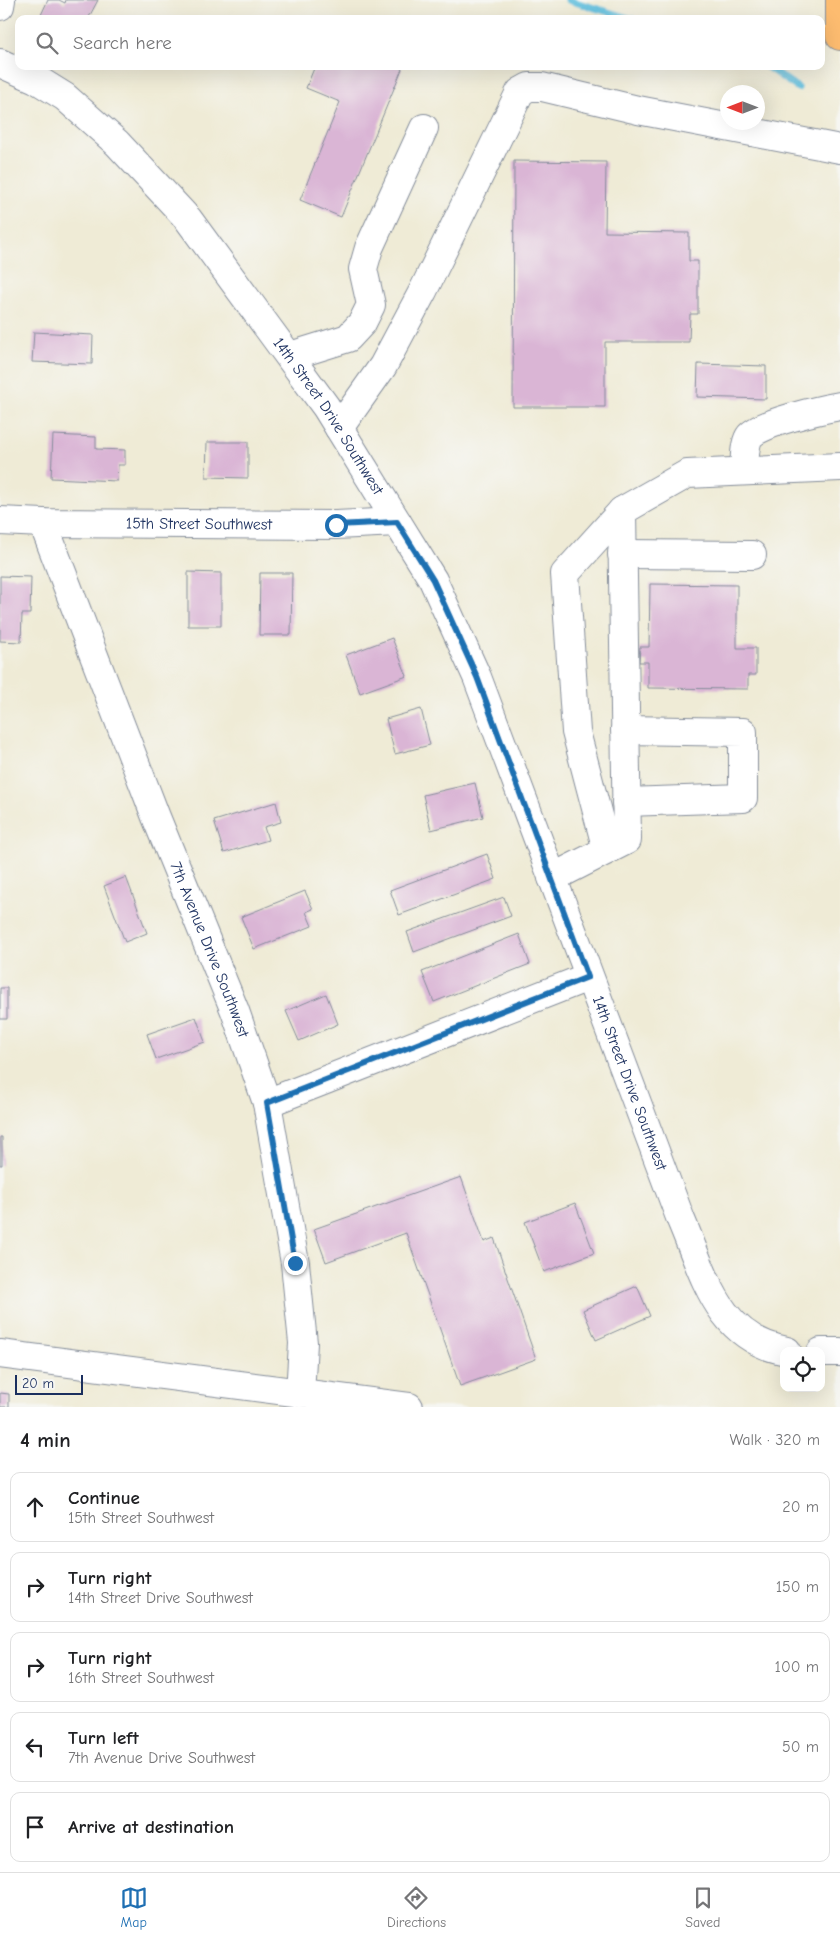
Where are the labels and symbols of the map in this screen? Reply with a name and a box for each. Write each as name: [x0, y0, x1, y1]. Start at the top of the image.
north arrow: [720, 85, 765, 130]
street label: 14th Street Drive Southwest: [269, 334, 387, 498]
route start: [325, 514, 348, 537]
street label: 15th Street Southwest: [126, 515, 273, 534]
street label: 7th Avenue Drive Southwest: [166, 859, 253, 1040]
street label: 14th Street Drive Southwest: [589, 993, 671, 1173]
route end: [284, 1252, 307, 1275]
scale bar: [15, 1372, 82, 1395]

